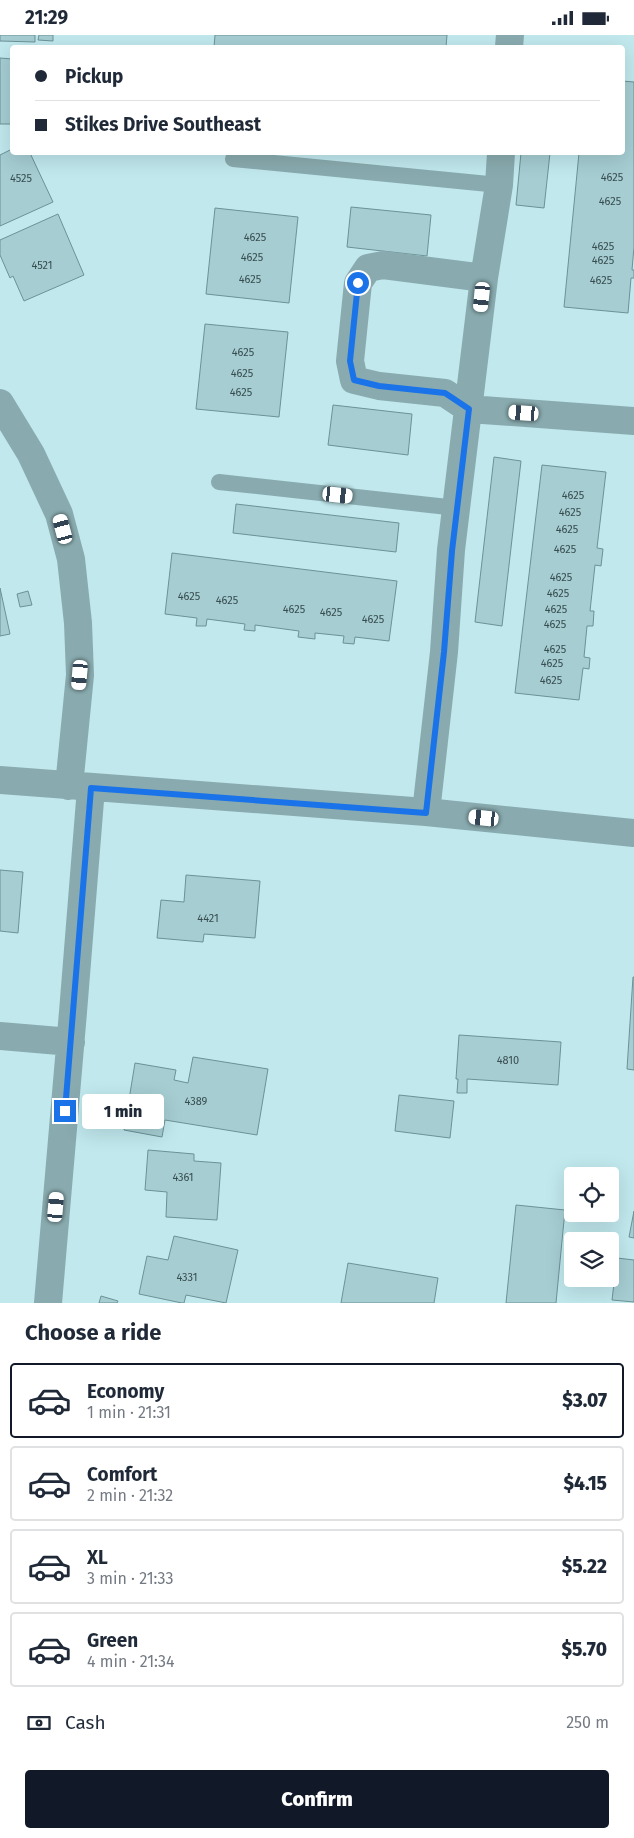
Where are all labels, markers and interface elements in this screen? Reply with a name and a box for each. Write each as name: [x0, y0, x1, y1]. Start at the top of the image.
text: 21:29: [25, 6, 68, 29]
text: Pickup: [65, 65, 123, 88]
text: Stikes Drive Southeast: [65, 113, 261, 136]
house number: 4625: [601, 171, 624, 184]
house number: 4525: [10, 172, 33, 185]
house number: 4625: [599, 195, 622, 208]
house number: 4625: [244, 231, 267, 244]
house number: 4625: [592, 240, 615, 253]
house number: 4625: [241, 251, 264, 264]
house number: 4625: [592, 254, 615, 267]
house number: 4521: [31, 259, 53, 272]
route start: [347, 272, 369, 294]
house number: 4625: [239, 273, 262, 286]
house number: 4625: [590, 274, 613, 287]
car: [472, 281, 491, 313]
house number: 4625: [232, 346, 255, 359]
house number: 4625: [231, 367, 254, 380]
house number: 4625: [230, 386, 253, 399]
car: [508, 404, 539, 422]
car: [322, 486, 353, 504]
house number: 4625: [562, 489, 585, 502]
house number: 4625: [559, 506, 582, 519]
car: [51, 513, 74, 545]
house number: 4625: [556, 523, 579, 536]
house number: 4625: [554, 543, 577, 556]
house number: 4625: [550, 571, 573, 584]
house number: 4625: [547, 587, 570, 600]
house number: 4625: [178, 590, 201, 603]
house number: 4625: [216, 594, 239, 607]
house number: 4625: [283, 603, 306, 616]
house number: 4625: [545, 603, 568, 616]
house number: 4625: [320, 606, 343, 619]
house number: 4625: [362, 613, 385, 626]
house number: 4625: [544, 618, 567, 631]
house number: 4625: [544, 643, 567, 656]
house number: 4625: [541, 657, 564, 670]
car: [71, 659, 88, 691]
house number: 4625: [540, 674, 563, 687]
car: [468, 809, 499, 827]
house number: 4421: [197, 912, 219, 925]
house number: 4810: [497, 1054, 519, 1067]
callout: 1 min: [82, 1093, 165, 1129]
house number: 4389: [185, 1095, 208, 1108]
route end: [54, 1100, 76, 1122]
text: 1 min: [104, 1102, 142, 1121]
map controls: [564, 1167, 619, 1287]
button: locate: [564, 1167, 619, 1222]
house number: 4361: [172, 1171, 194, 1184]
car: [47, 1191, 64, 1223]
button: layers: [564, 1232, 619, 1287]
house number: 4331: [176, 1271, 198, 1284]
text: Choose a ride: [25, 1319, 161, 1346]
icon: car: [27, 1378, 72, 1423]
text: Economy: [87, 1380, 164, 1403]
text: $3.07: [562, 1389, 607, 1412]
text: 1 min · 21:31: [87, 1403, 171, 1422]
icon: car: [27, 1461, 72, 1506]
text: Comfort: [87, 1463, 157, 1486]
text: $4.15: [564, 1472, 607, 1495]
text: 2 min · 21:32: [87, 1486, 173, 1505]
icon: car: [27, 1544, 72, 1589]
text: XL: [87, 1546, 108, 1569]
text: $5.22: [562, 1555, 607, 1578]
text: 3 min · 21:33: [87, 1569, 174, 1588]
icon: car: [27, 1627, 72, 1672]
text: Green: [87, 1629, 138, 1652]
text: $5.70: [561, 1638, 607, 1661]
text: 4 min · 21:34: [87, 1652, 175, 1671]
icon: cash: [25, 1709, 53, 1737]
text: Cash: [65, 1711, 106, 1734]
text: 250 m: [566, 1713, 609, 1732]
button: Confirm: [25, 1770, 609, 1828]

